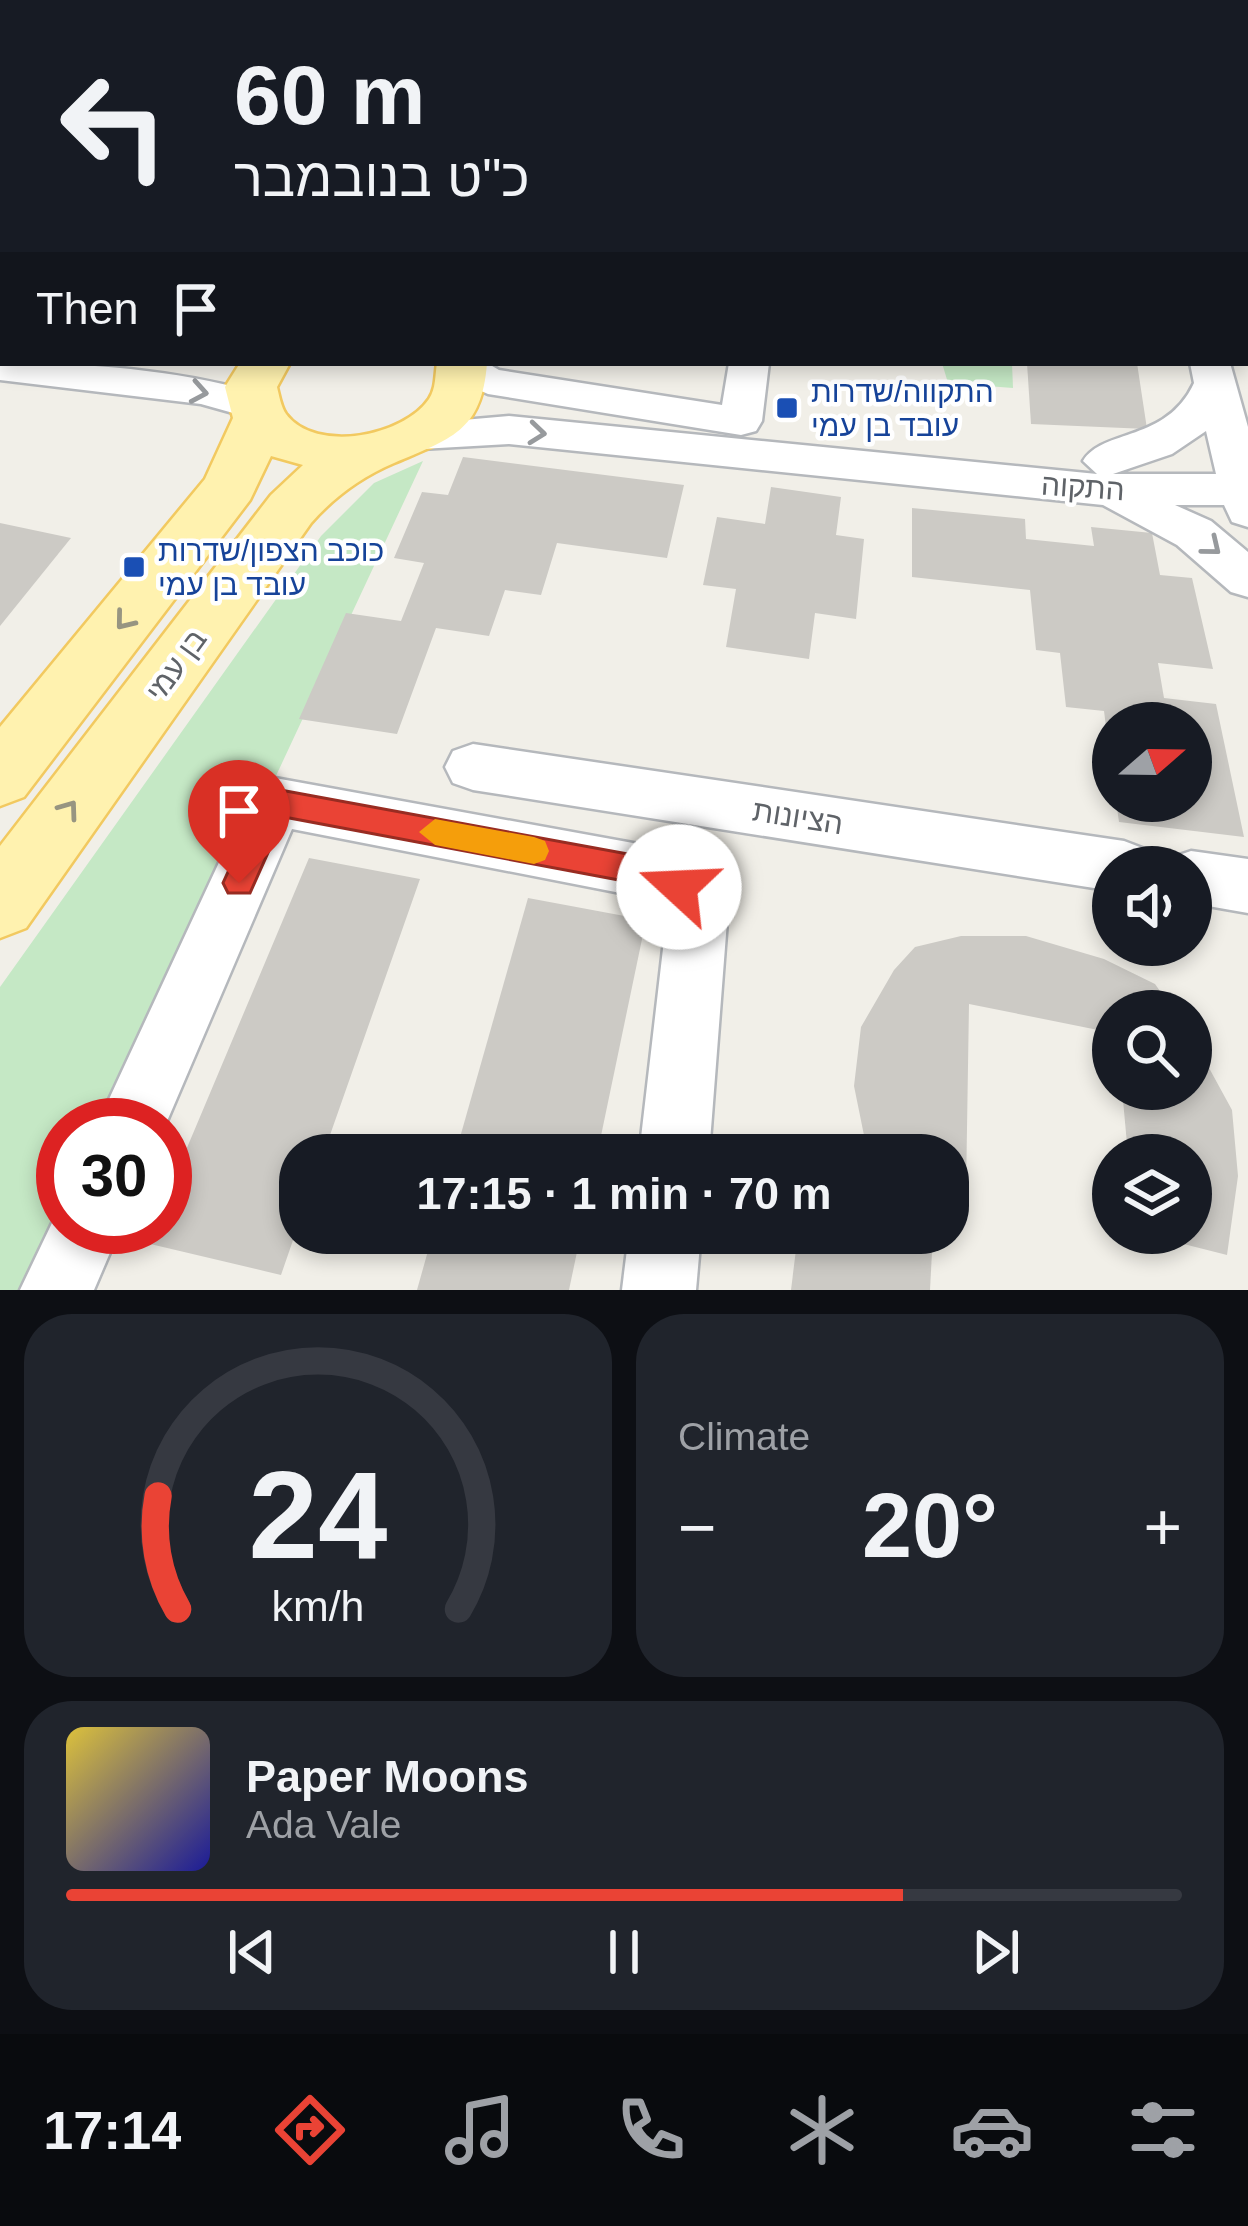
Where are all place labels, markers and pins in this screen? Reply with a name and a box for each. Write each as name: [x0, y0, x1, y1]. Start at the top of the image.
place label: התקווה/שדרות עובד בן עמי: [811, 375, 994, 442]
marker: התקווה/שדרות עובד בן עמי: [774, 395, 800, 421]
place label: כוכב הצפון/שדרות עובד בן עמי: [158, 534, 384, 601]
marker: כוכב הצפון/שדרות עובד בן עמי: [121, 554, 147, 580]
pin: [188, 760, 290, 883]

